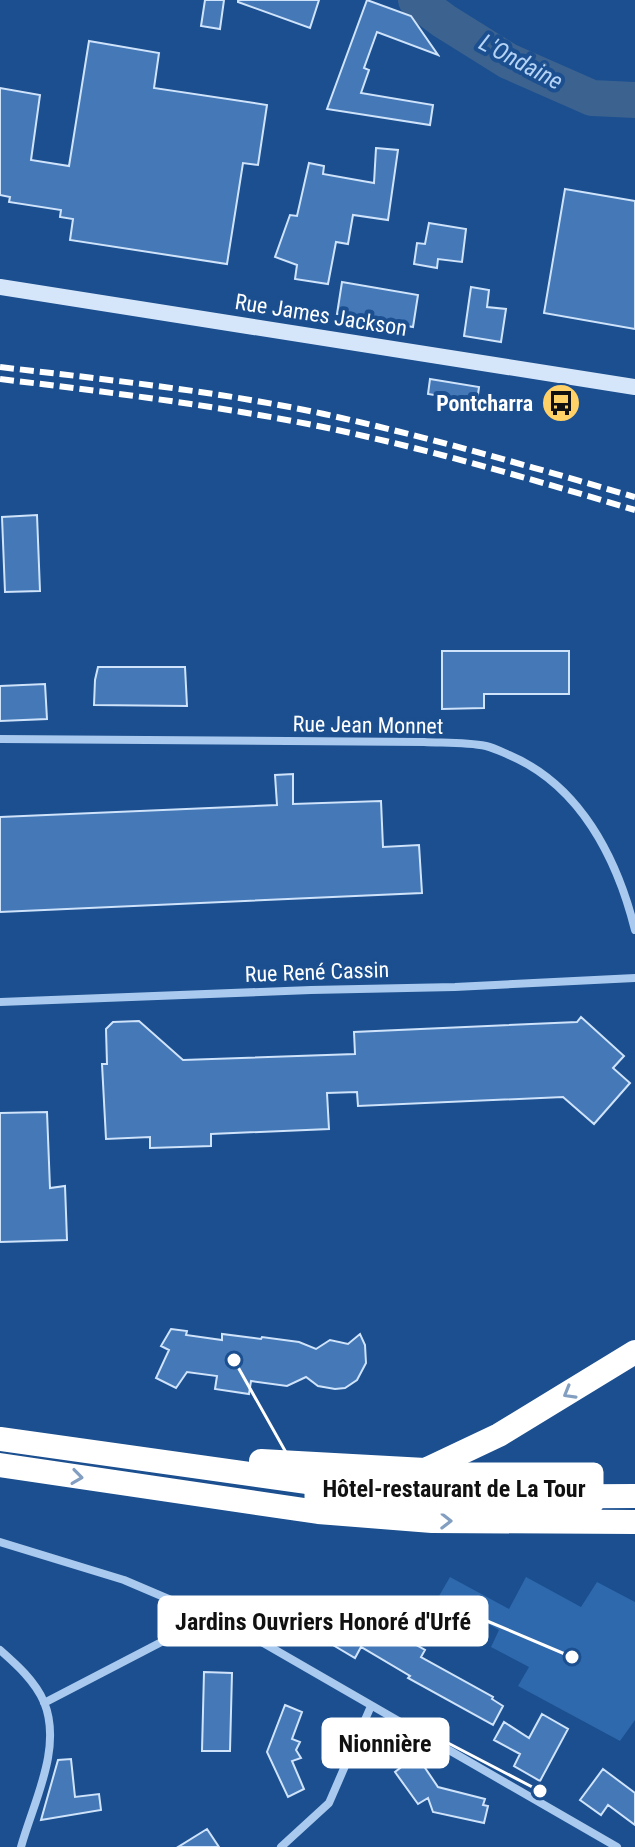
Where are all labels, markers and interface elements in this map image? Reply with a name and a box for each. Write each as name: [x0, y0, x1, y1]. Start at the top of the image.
water label: L'Ondaine: [474, 28, 568, 96]
street label: Rue James Jackson: [233, 289, 409, 341]
bus stop icon: Pontcharra: [540, 382, 582, 424]
place label: Pontcharra: [436, 391, 533, 416]
street label: Rue Jean Monnet: [292, 711, 444, 739]
street label: Rue René Cassin: [244, 957, 390, 987]
one-way arrow: [563, 1384, 578, 1399]
callout: Hôtel-restaurant de La Tour: [306, 1464, 602, 1512]
one-way arrow: [70, 1468, 84, 1485]
text: Hôtel-restaurant de La Tour: [322, 1475, 586, 1503]
one-way arrow: [440, 1512, 453, 1530]
callout: Jardins Ouvriers Honoré d'Urfé: [159, 1597, 487, 1645]
text: Jardins Ouvriers Honoré d'Urfé: [175, 1608, 471, 1636]
callout: Nionnière: [323, 1719, 448, 1767]
text: Nionnière: [338, 1730, 432, 1758]

